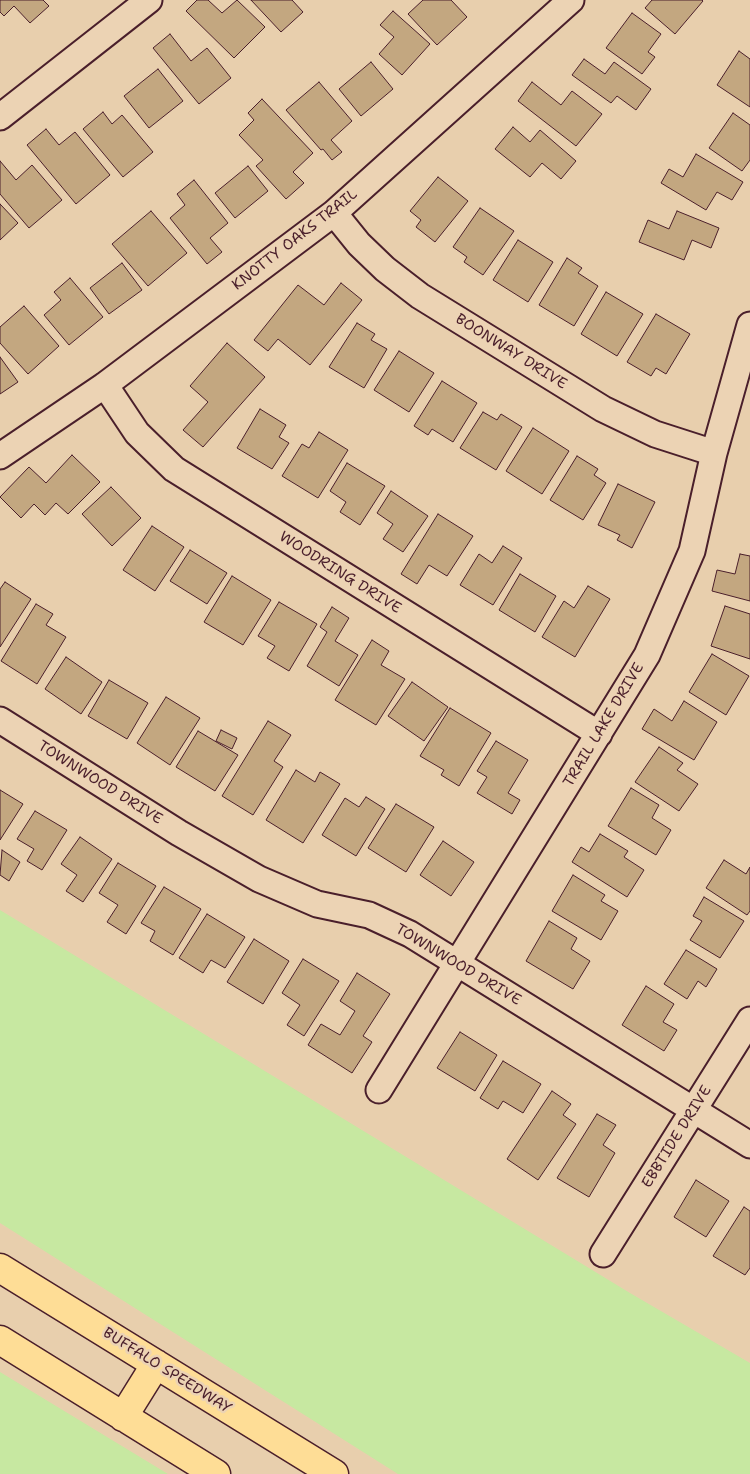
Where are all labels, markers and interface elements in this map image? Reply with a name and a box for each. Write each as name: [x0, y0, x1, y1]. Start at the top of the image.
street label: KNOTTY OAKS TRAIL: [229, 185, 361, 295]
street label: BOONWAY DRIVE: [452, 310, 570, 394]
street label: WOODRING DRIVE: [276, 528, 404, 618]
street label: TRAIL LAKE DRIVE: [560, 660, 648, 790]
street label: TOWNWOOD DRIVE: [34, 737, 166, 829]
street label: TOWNWOOD DRIVE: [392, 920, 524, 1010]
street label: EBBTIDE DRIVE: [638, 1083, 716, 1191]
street label: BUFFALO SPEEDWAY: [99, 1324, 235, 1418]

